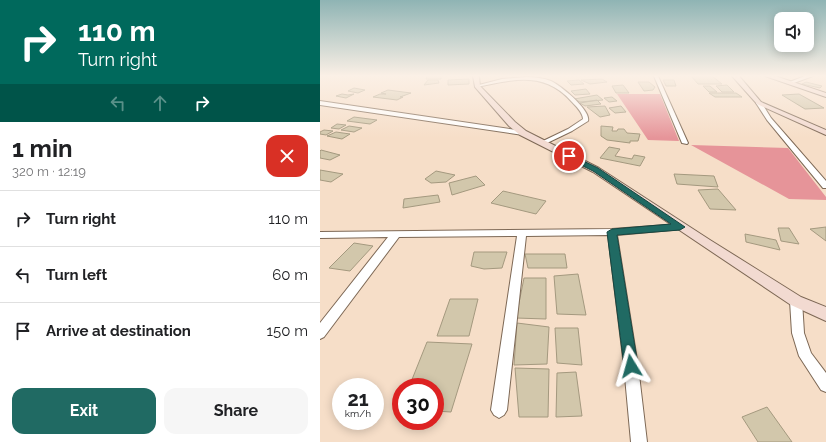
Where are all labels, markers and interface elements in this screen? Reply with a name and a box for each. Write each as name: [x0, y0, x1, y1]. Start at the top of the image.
map controls: [774, 12, 814, 52]
button: sound: [774, 12, 814, 52]
text: 110 m: [78, 15, 156, 48]
icon: right: [12, 16, 64, 68]
text: Turn right: [78, 49, 157, 70]
icon: left: [107, 92, 129, 114]
icon: ahead: [149, 92, 171, 114]
icon: right: [191, 92, 213, 114]
text: 1 min: [12, 134, 73, 163]
button: close: [266, 135, 308, 177]
pin: [552, 139, 586, 173]
icon: arrive: [558, 145, 580, 167]
text: 320 m · 12:19: [12, 164, 86, 179]
icon: right: [12, 208, 34, 230]
text: Turn right: [46, 210, 116, 228]
text: 110 m: [268, 210, 308, 228]
icon: left: [12, 264, 34, 286]
text: Turn left: [46, 266, 107, 284]
text: 60 m: [272, 266, 308, 284]
icon: arrive: [12, 320, 34, 342]
text: Arrive at destination: [46, 322, 191, 340]
text: 150 m: [267, 322, 308, 340]
position arrow: [610, 345, 652, 387]
speed limit sign: 30: [392, 378, 444, 430]
text: 21: [347, 387, 369, 411]
button: Exit: [12, 388, 156, 434]
button: Share: [164, 388, 308, 434]
text: km/h: [345, 408, 371, 419]

